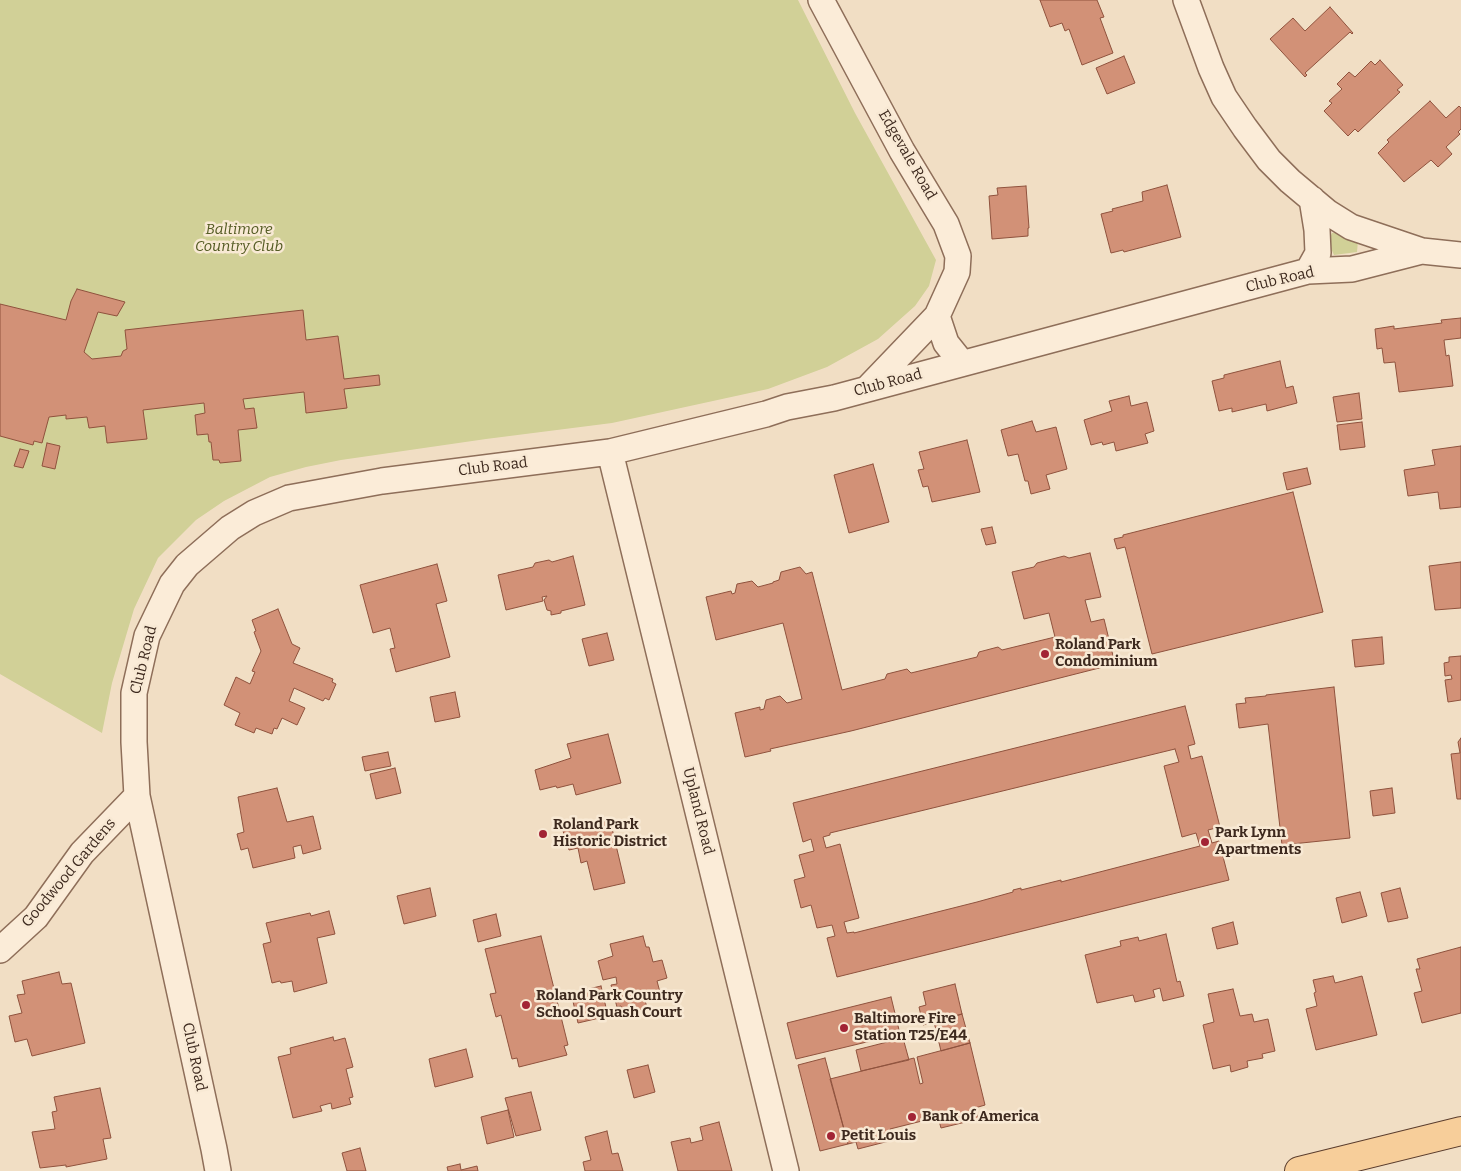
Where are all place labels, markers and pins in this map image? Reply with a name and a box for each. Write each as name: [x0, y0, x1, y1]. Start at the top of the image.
place label: Roland Park Condominium: [1055, 636, 1157, 671]
marker: Roland Park Condominium: [1039, 648, 1051, 660]
place label: Roland Park Historic District: [553, 816, 667, 851]
place label: Park Lynn Apartments: [1215, 824, 1301, 859]
marker: Roland Park Historic District: [537, 828, 549, 840]
marker: Park Lynn Apartments: [1199, 836, 1211, 848]
place label: Roland Park Country School Squash Court: [536, 987, 683, 1022]
marker: Roland Park Country School Squash Court: [520, 999, 532, 1011]
place label: Baltimore Fire Station T25/E44: [854, 1010, 967, 1045]
marker: Baltimore Fire Station T25/E44: [838, 1022, 850, 1034]
place label: Bank of America: [922, 1108, 1039, 1126]
marker: Bank of America: [906, 1111, 918, 1123]
place label: Petit Louis: [841, 1127, 916, 1145]
marker: Petit Louis: [825, 1130, 837, 1142]

